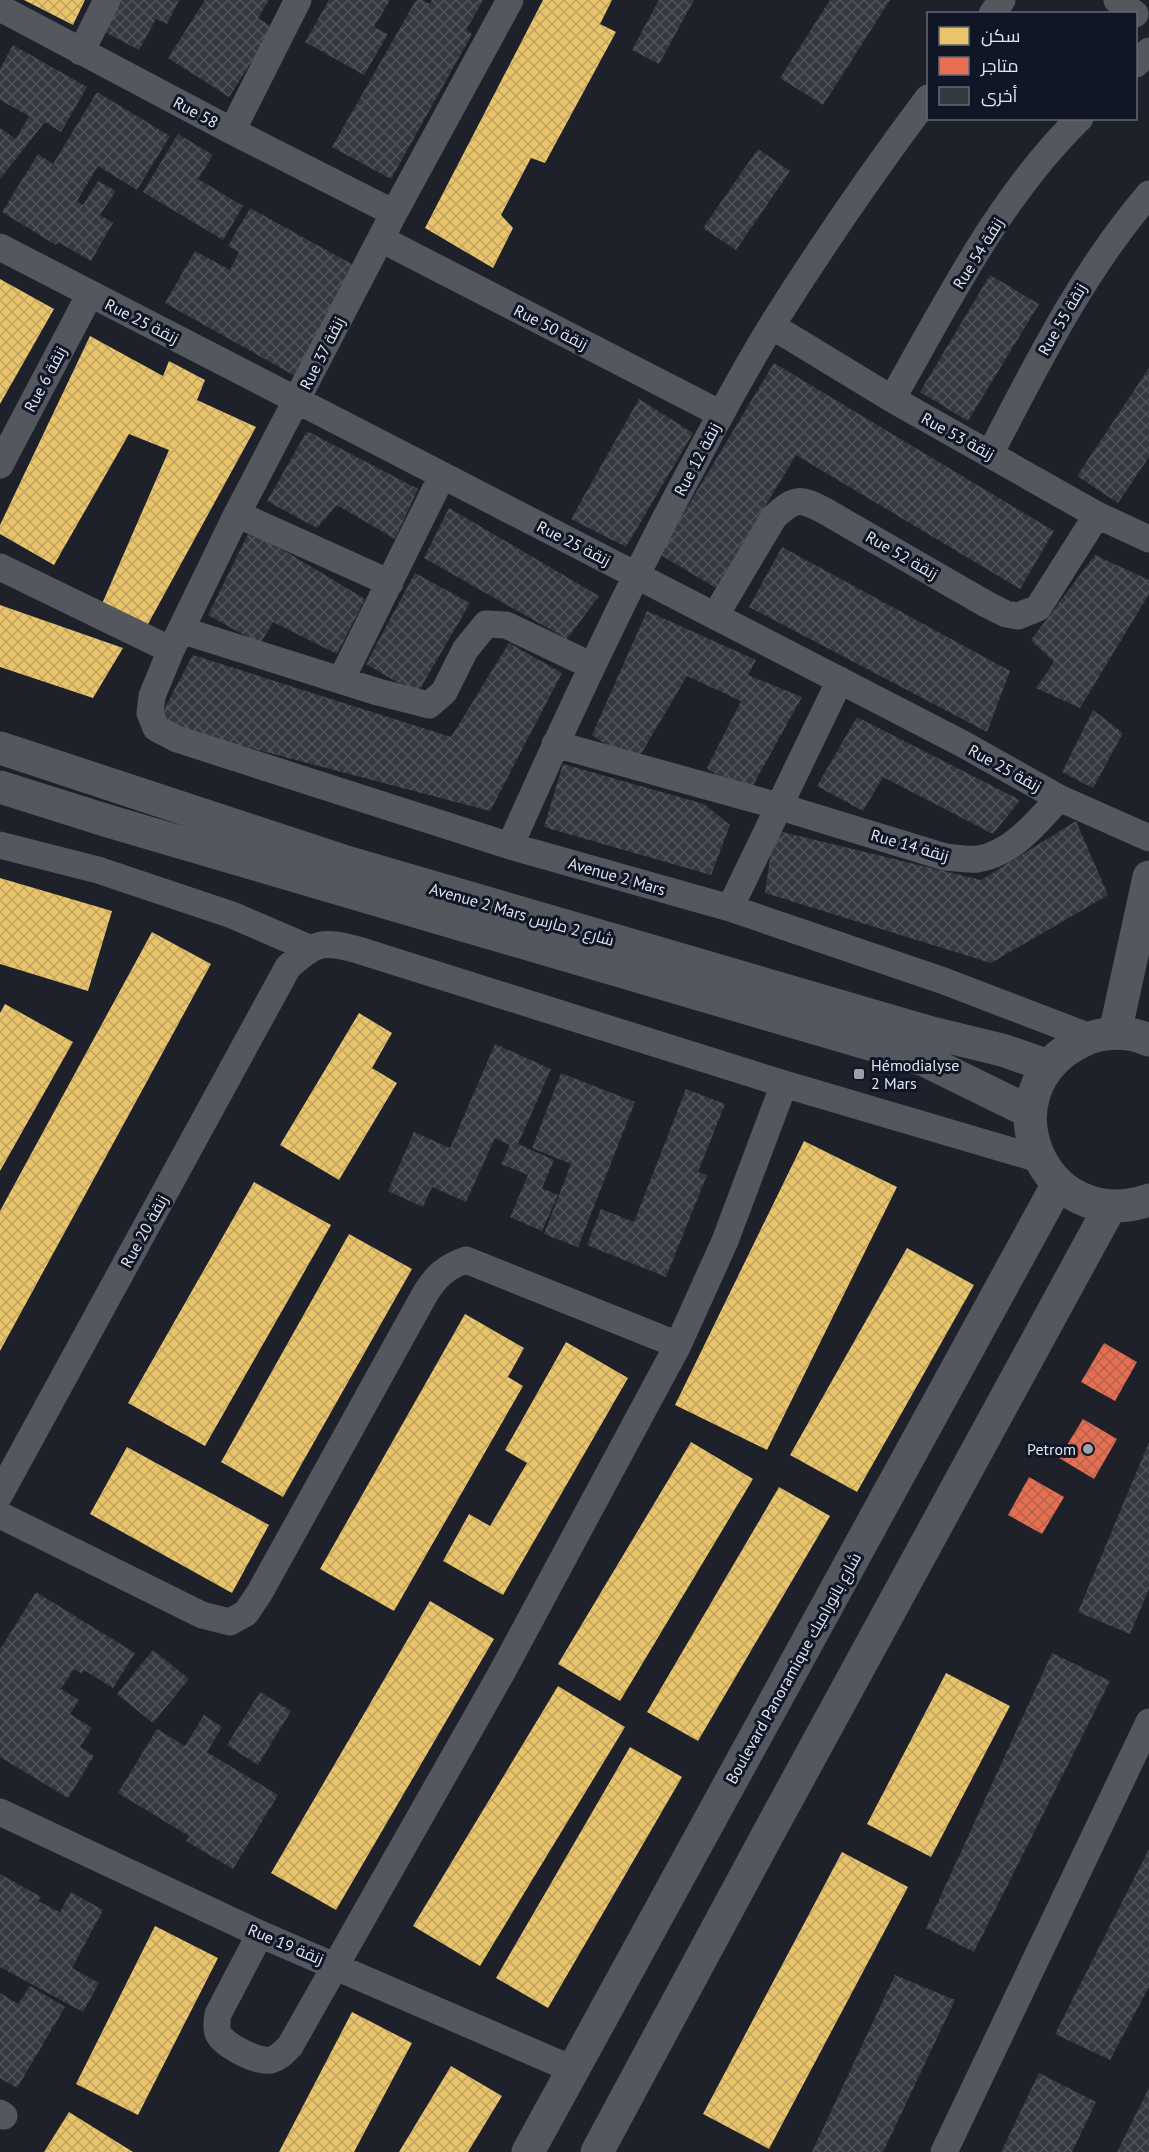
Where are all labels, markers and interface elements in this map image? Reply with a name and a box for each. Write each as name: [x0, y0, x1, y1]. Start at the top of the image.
legend: [927, 12, 1137, 120]
text: سكن: [981, 24, 1020, 47]
text: متاجر: [980, 54, 1019, 77]
text: أخرى: [981, 84, 1018, 107]
street label: Rue 58: [170, 92, 222, 132]
street label: Rue 54 زنقة: [948, 214, 1008, 292]
street label: Rue 55 زنقة: [1033, 279, 1091, 359]
street label: Rue 25 زنقة: [102, 294, 182, 348]
street label: Rue 50 زنقة: [511, 300, 591, 354]
street label: Rue 37 زنقة: [295, 313, 349, 393]
street label: Rue 6 زنقة: [19, 343, 71, 415]
street label: Rue 53 زنقة: [918, 408, 998, 464]
street label: Rue 12 زنقة: [669, 419, 725, 499]
street label: Rue 25 زنقة: [534, 516, 614, 570]
street label: Rue 52 زنقة: [862, 526, 942, 584]
street label: Rue 25 زنقة: [965, 740, 1045, 796]
street label: Rue 14 زنقة: [869, 824, 951, 866]
street label: Avenue 2 Mars: [566, 853, 668, 899]
street label: Avenue 2 Mars شارع 2 مارس: [427, 878, 617, 952]
place label: Hémodialyse 2 Mars: [871, 1055, 959, 1093]
marker: Hémodialyse 2 Mars: [852, 1067, 866, 1081]
street label: Rue 20 زنقة: [116, 1191, 172, 1271]
place label: Petrom: [1027, 1439, 1076, 1459]
marker: Petrom: [1081, 1442, 1095, 1456]
street label: Boulevard Panoramique شارع بانوراميك: [721, 1549, 867, 1788]
street label: Rue 19 زنقة: [245, 1919, 327, 1969]

